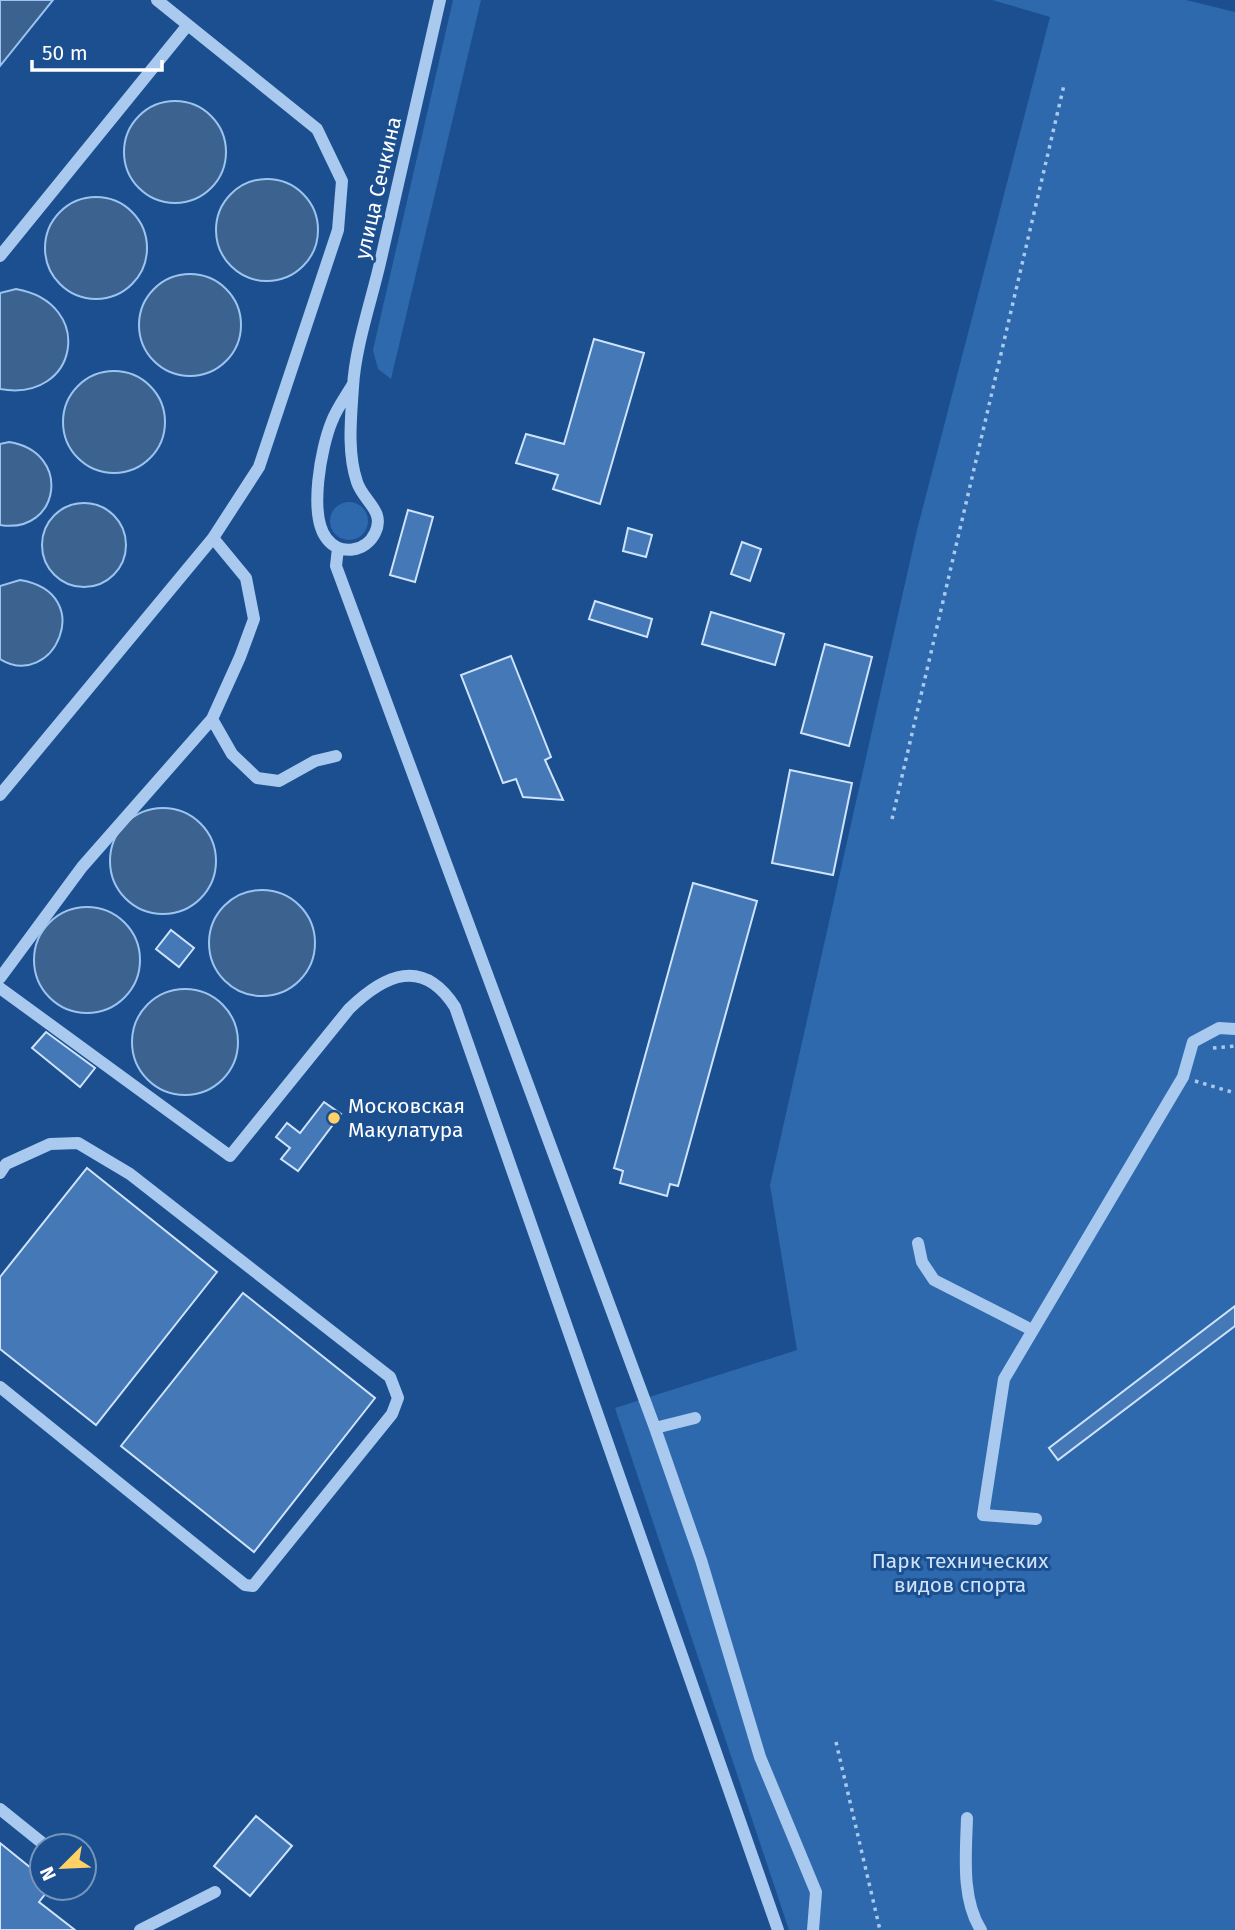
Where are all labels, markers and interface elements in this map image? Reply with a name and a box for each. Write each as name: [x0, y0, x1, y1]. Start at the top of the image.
scale bar: [32, 28, 161, 72]
text: 50 m: [42, 40, 88, 66]
street label: улица Сечкина: [349, 114, 407, 262]
place label: Московская Макулатура: [348, 1093, 465, 1143]
marker: Московская Макулатура: [326, 1110, 342, 1126]
park label: Парк технических видов спорта: [872, 1548, 1049, 1598]
north arrow: [28, 1832, 98, 1902]
text: N: [35, 1863, 61, 1884]

